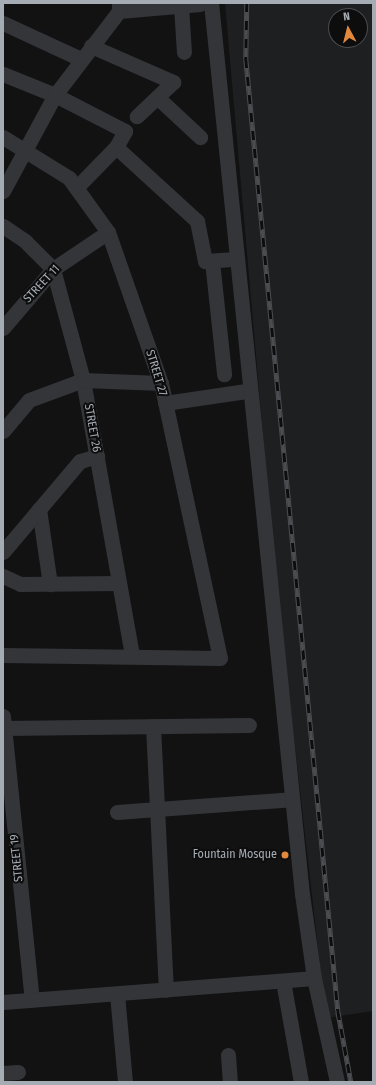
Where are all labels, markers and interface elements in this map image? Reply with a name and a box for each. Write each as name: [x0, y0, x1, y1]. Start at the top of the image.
north arrow: [328, 8, 368, 48]
text: N: [343, 10, 351, 23]
street label: STREET 11: [21, 262, 63, 306]
street label: STREET 27: [142, 348, 170, 398]
street label: STREET 26: [81, 403, 103, 453]
street label: STREET 19: [7, 833, 27, 883]
place label: Fountain Mosque: [193, 848, 277, 862]
marker: Fountain Mosque: [280, 850, 290, 860]

